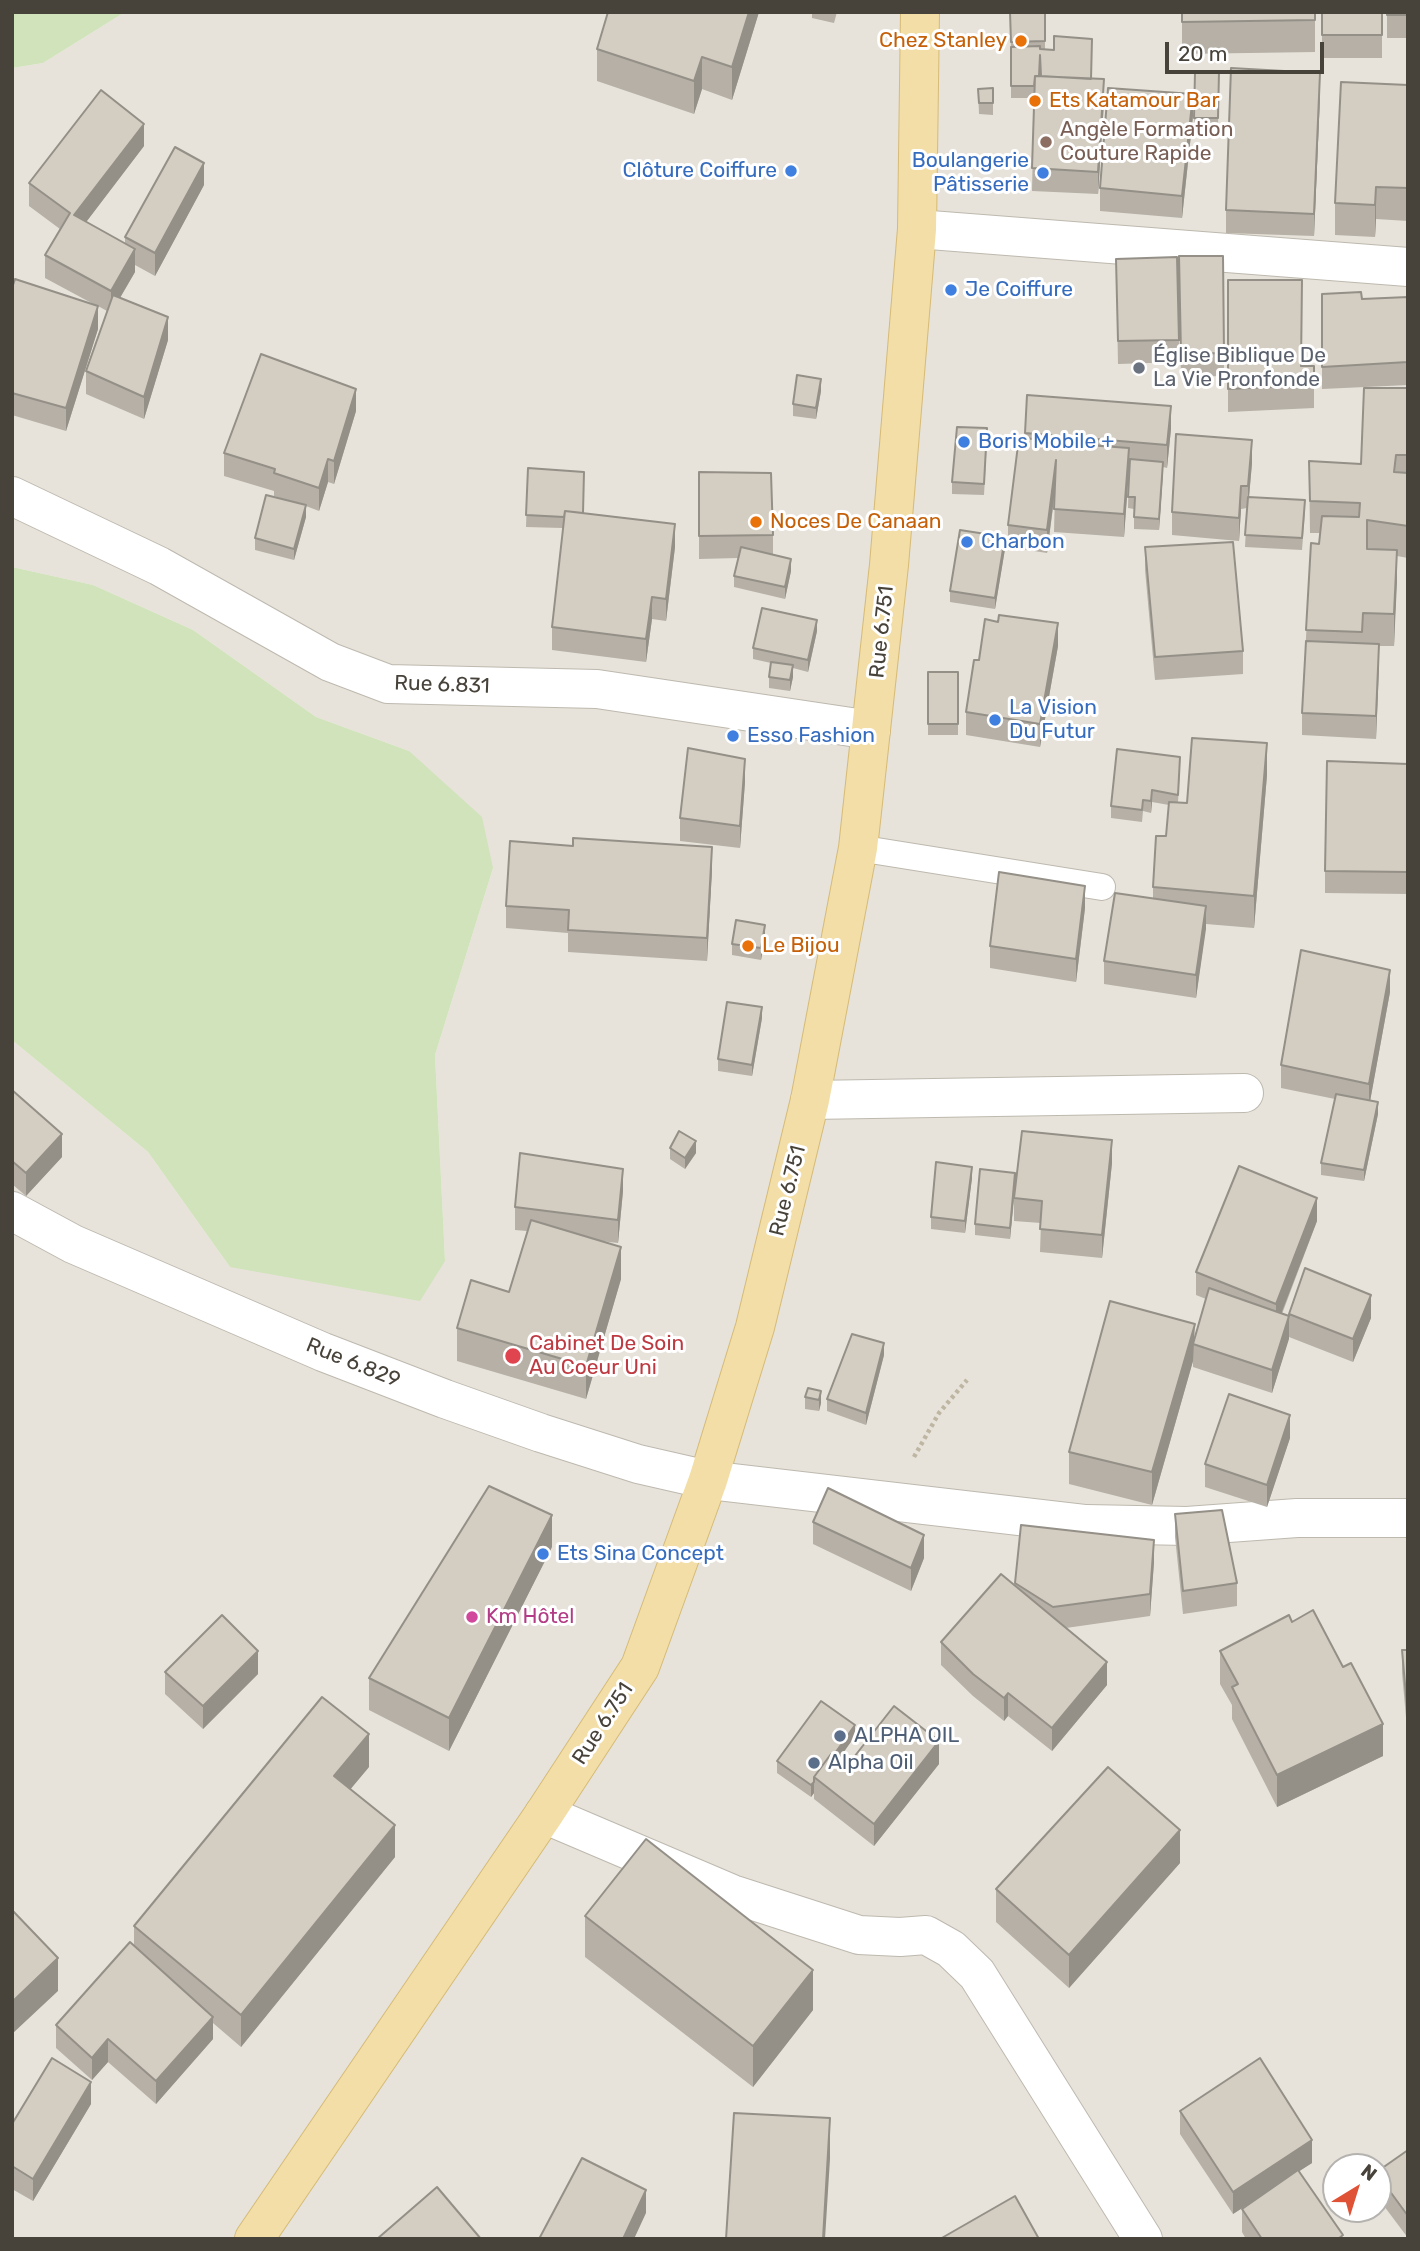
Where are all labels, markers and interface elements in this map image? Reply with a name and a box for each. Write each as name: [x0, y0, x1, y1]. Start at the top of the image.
place label: Chez Stanley: [879, 28, 1007, 54]
scale bar: [1168, 28, 1327, 72]
marker: Chez Stanley: [1013, 33, 1029, 49]
text: 20 m: [1178, 41, 1227, 66]
place label: Ets Katamour Bar: [1049, 88, 1219, 114]
marker: Ets Katamour Bar: [1027, 93, 1043, 109]
place label: Angèle Formation Couture Rapide: [1060, 117, 1233, 167]
marker: Angèle Formation Couture Rapide: [1038, 134, 1054, 150]
place label: Boulangerie Pâtisserie: [912, 148, 1029, 198]
place label: Clôture Coiffure: [623, 158, 777, 184]
marker: Clôture Coiffure: [783, 163, 799, 179]
marker: Boulangerie Pâtisserie: [1035, 165, 1051, 181]
place label: Je Coiffure: [965, 277, 1073, 303]
marker: Je Coiffure: [943, 282, 959, 298]
place label: Église Biblique De La Vie Pronfonde: [1153, 343, 1326, 393]
marker: Église Biblique De La Vie Pronfonde: [1131, 360, 1147, 376]
place label: Boris Mobile +: [978, 429, 1114, 455]
marker: Boris Mobile +: [956, 434, 972, 450]
place label: Noces De Canaan: [770, 509, 941, 535]
marker: Noces De Canaan: [748, 514, 764, 530]
place label: Charbon: [981, 529, 1065, 555]
marker: Charbon: [959, 534, 975, 550]
street label: Rue 6.751: [865, 585, 899, 679]
street label: Rue 6.831: [394, 671, 490, 699]
place label: La Vision Du Futur: [1009, 695, 1097, 745]
marker: La Vision Du Futur: [987, 712, 1003, 728]
place label: Esso Fashion: [747, 723, 875, 749]
marker: Esso Fashion: [725, 728, 741, 744]
place label: Le Bijou: [762, 933, 840, 959]
marker: Le Bijou: [740, 938, 756, 954]
street label: Rue 6.751: [765, 1143, 811, 1239]
place label: Cabinet De Soin Au Coeur Uni: [529, 1331, 684, 1381]
street label: Rue 6.829: [302, 1333, 404, 1393]
marker: Cabinet De Soin Au Coeur Uni: [503, 1346, 523, 1366]
place label: Ets Sina Concept: [557, 1541, 724, 1567]
marker: Ets Sina Concept: [535, 1546, 551, 1562]
place label: Km Hôtel: [486, 1604, 574, 1630]
marker: Km Hôtel: [464, 1609, 480, 1625]
street label: Rue 6.751: [567, 1678, 639, 1770]
place label: ALPHA OIL: [854, 1723, 959, 1749]
marker: ALPHA OIL: [832, 1728, 848, 1744]
place label: Alpha Oil: [828, 1750, 914, 1776]
marker: Alpha Oil: [806, 1755, 822, 1771]
north arrow: [1322, 2153, 1392, 2223]
text: N: [1357, 2159, 1381, 2186]

